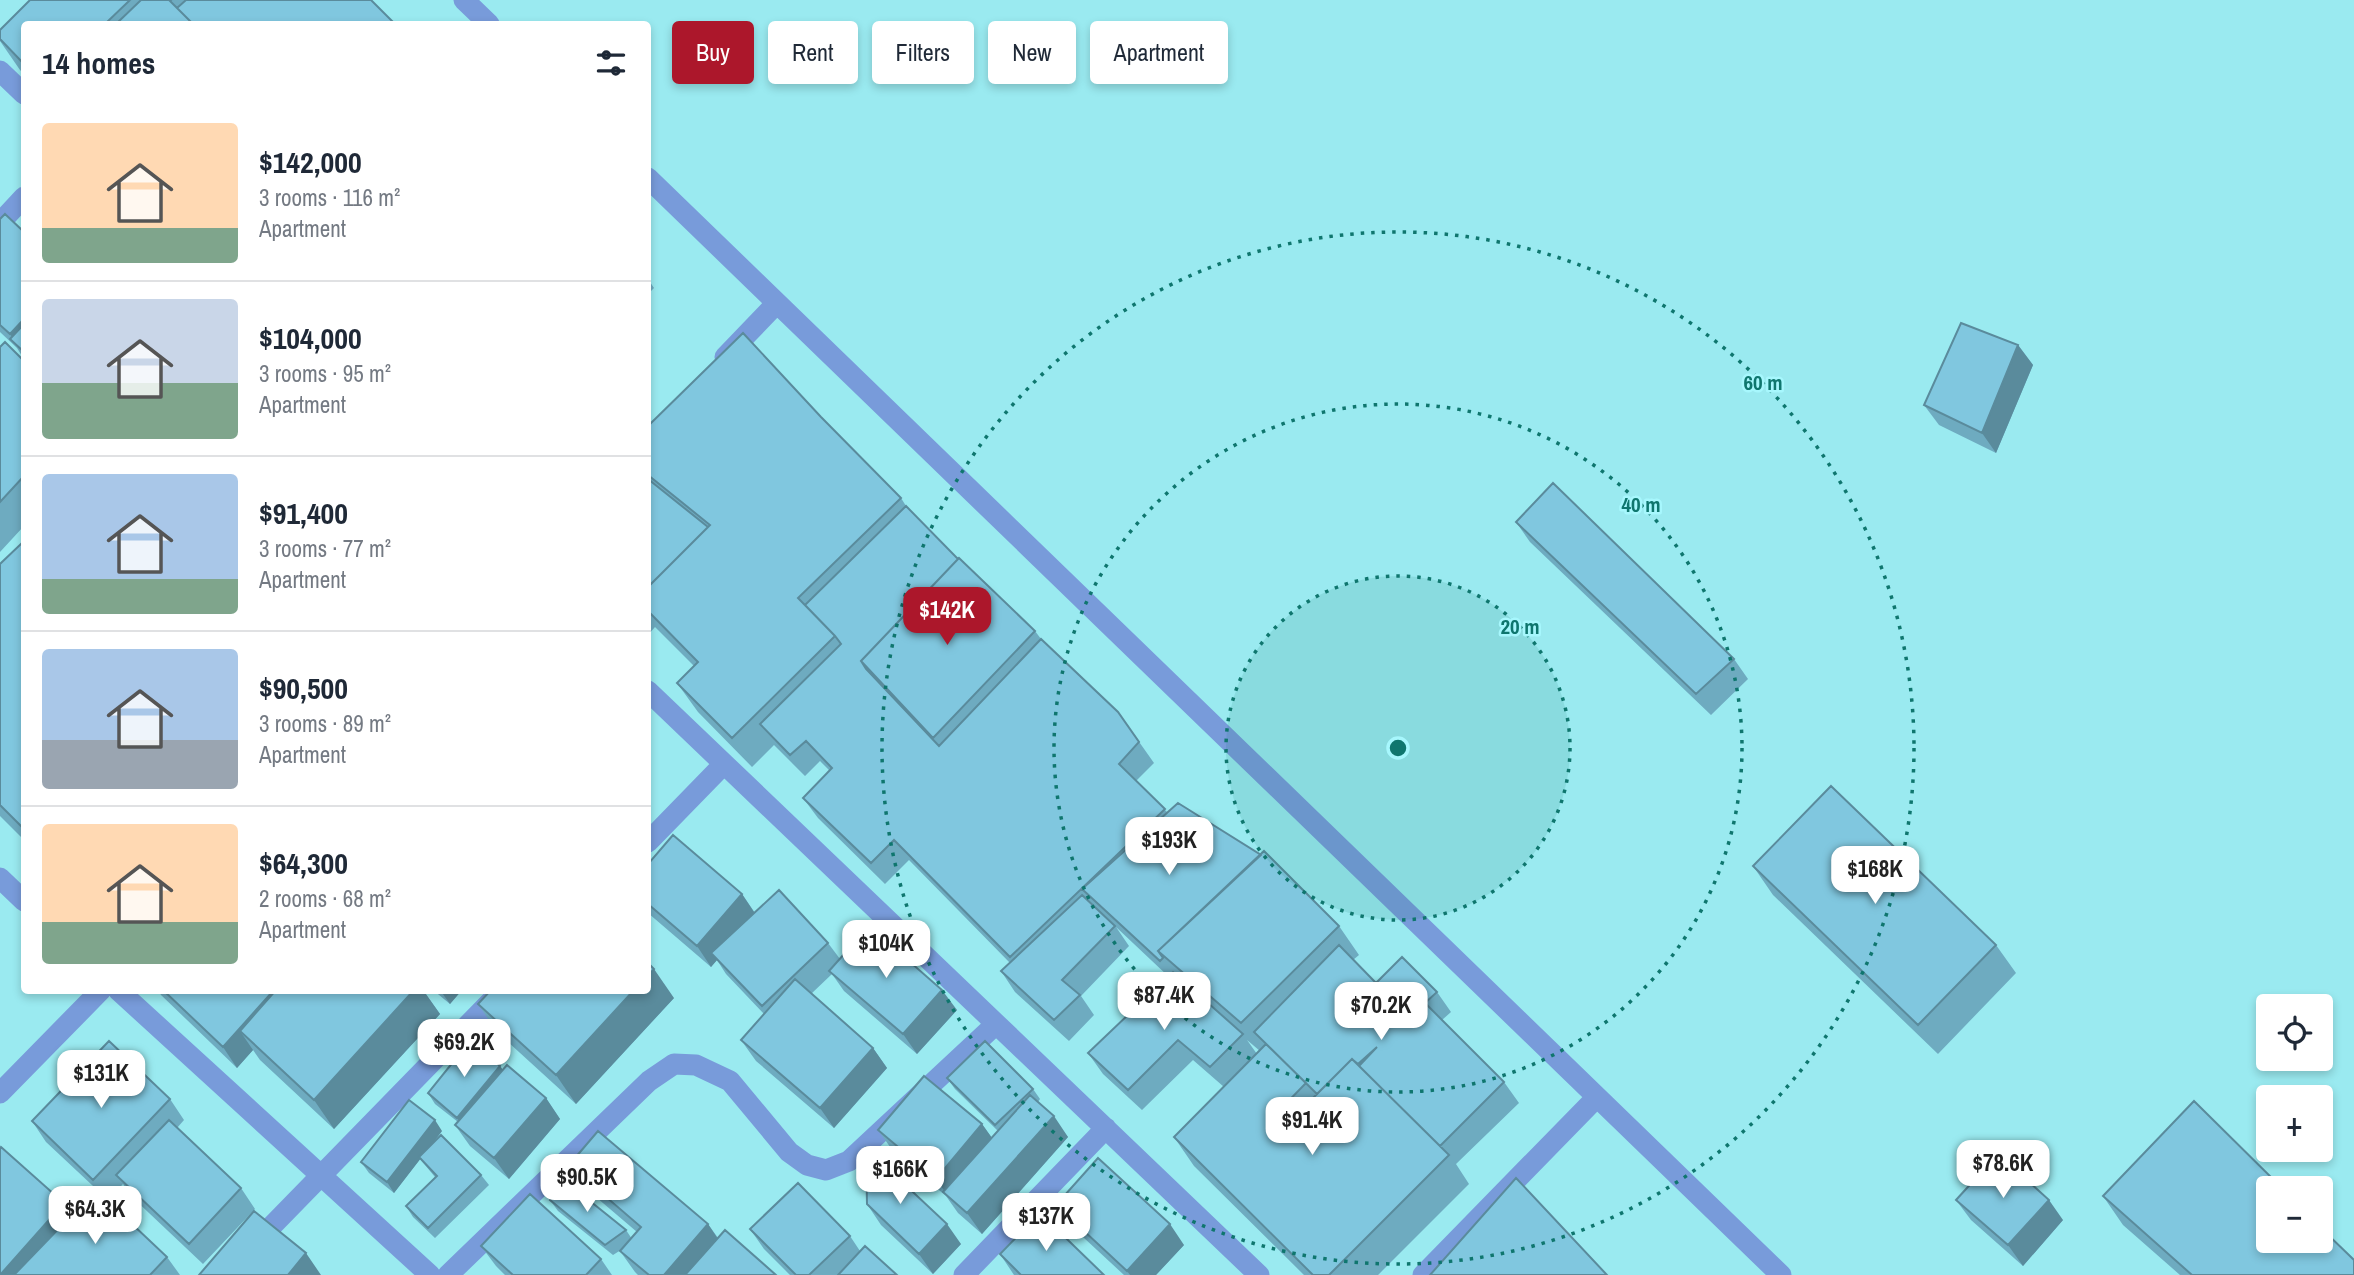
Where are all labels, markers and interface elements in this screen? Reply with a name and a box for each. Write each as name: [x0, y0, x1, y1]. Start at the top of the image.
chip: Buy: [672, 21, 754, 84]
chip: Rent: [768, 21, 858, 84]
chip: Filters: [872, 21, 974, 84]
chip: New: [988, 21, 1076, 84]
chip: Apartment: [1090, 21, 1228, 84]
text: 14 homes: [42, 43, 156, 83]
icon: filters: [592, 44, 630, 82]
text: $142,000: [259, 142, 362, 182]
icon: home: [98, 151, 182, 235]
text: 3 rooms · 116 m²: [259, 182, 400, 213]
text: Apartment: [259, 213, 346, 244]
text: $104,000: [259, 318, 362, 358]
icon: home: [98, 327, 182, 411]
text: 3 rooms · 95 m²: [259, 358, 391, 389]
text: 60 m: [1743, 368, 1783, 397]
text: Apartment: [259, 389, 346, 420]
text: 40 m: [1621, 490, 1661, 519]
text: $91,400: [259, 493, 348, 533]
icon: home: [98, 502, 182, 586]
text: 3 rooms · 77 m²: [259, 533, 391, 564]
text: Apartment: [259, 564, 346, 595]
pin: $142K: [898, 588, 996, 647]
text: $142K: [919, 594, 975, 625]
text: 20 m: [1500, 612, 1540, 641]
text: $90,500: [259, 668, 348, 708]
icon: home: [98, 677, 182, 761]
text: 3 rooms · 89 m²: [259, 708, 391, 739]
centre of rings: [1386, 736, 1410, 760]
text: Apartment: [259, 739, 346, 770]
pin: $193K: [1120, 818, 1218, 877]
text: $193K: [1141, 824, 1197, 855]
text: $64,300: [259, 843, 348, 883]
pin: $168K: [1826, 846, 1924, 906]
icon: home: [98, 852, 182, 936]
text: $168K: [1847, 853, 1903, 884]
text: 2 rooms · 68 m²: [259, 883, 391, 914]
text: Apartment: [259, 914, 346, 945]
pin: $104K: [837, 920, 935, 980]
text: $104K: [858, 927, 914, 958]
pin: $87.4K: [1107, 972, 1221, 1032]
text: $87.4K: [1134, 979, 1194, 1010]
pin: $70.2K: [1324, 982, 1438, 1042]
text: $70.2K: [1351, 989, 1411, 1020]
map controls: [2256, 994, 2333, 1253]
button: locate: [2256, 994, 2333, 1071]
pin: $69.2K: [407, 1020, 521, 1079]
text: $69.2K: [434, 1026, 494, 1057]
pin: $131K: [52, 1050, 150, 1110]
text: $131K: [73, 1057, 129, 1088]
button: +: [2256, 1085, 2333, 1162]
pin: $91.4K: [1255, 1098, 1369, 1157]
text: $91.4K: [1282, 1104, 1342, 1135]
pin: $78.6K: [1946, 1140, 2060, 1200]
pin: $166K: [851, 1146, 949, 1206]
text: $78.6K: [1973, 1147, 2033, 1178]
text: $166K: [872, 1153, 928, 1184]
pin: $90.5K: [530, 1154, 644, 1214]
text: $90.5K: [557, 1161, 617, 1192]
button: −: [2256, 1176, 2333, 1253]
pin: $64.3K: [38, 1186, 152, 1246]
text: $64.3K: [65, 1193, 125, 1224]
pin: $137K: [997, 1194, 1095, 1253]
text: $137K: [1018, 1200, 1074, 1231]

